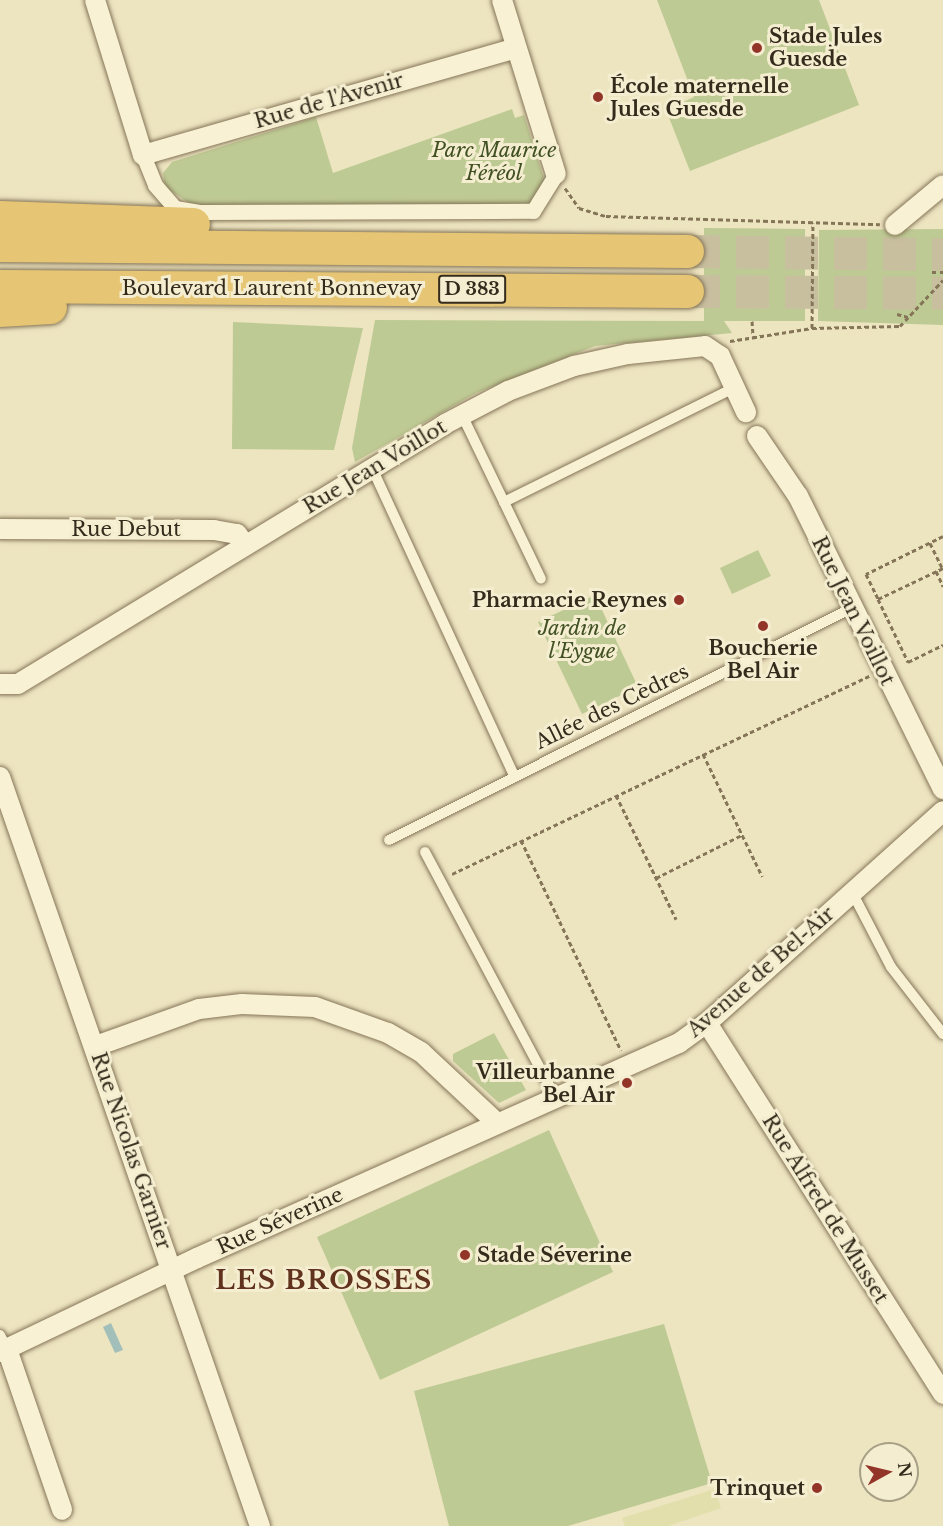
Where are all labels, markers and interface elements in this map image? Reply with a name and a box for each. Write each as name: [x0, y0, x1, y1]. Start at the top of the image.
place label: Stade Jules Guesde: [769, 24, 882, 71]
marker: Stade Jules Guesde: [750, 41, 764, 55]
street label: Rue de l'Avenir: [252, 68, 406, 134]
place label: École maternelle Jules Guesde: [610, 74, 789, 121]
marker: École maternelle Jules Guesde: [591, 90, 605, 104]
park label: Parc Maurice Féréol: [432, 139, 556, 186]
road number: D 383: [438, 274, 506, 304]
street label: Boulevard Laurent Bonnevay: [122, 276, 422, 300]
street label: Rue Jean Voillot: [299, 415, 451, 519]
street label: Rue Debut: [71, 517, 181, 541]
street label: Rue Jean Voillot: [806, 532, 900, 690]
place label: Pharmacie Reynes: [472, 588, 667, 612]
marker: Pharmacie Reynes: [672, 593, 686, 607]
park label: Jardin de l'Eygue: [538, 617, 626, 664]
marker: Boucherie Bel Air: [756, 619, 770, 633]
place label: Boucherie Bel Air: [708, 636, 818, 683]
street label: Allée des Cèdres: [531, 659, 693, 755]
street label: Avenue de Bel-Air: [683, 902, 839, 1042]
street label: Rue Nicolas Garnier: [86, 1049, 176, 1253]
place label: Villeurbanne Bel Air: [476, 1060, 615, 1107]
marker: Villeurbanne Bel Air: [620, 1076, 634, 1090]
street label: Rue Alfred de Musset: [757, 1110, 893, 1308]
street label: Rue Séverine: [213, 1183, 347, 1259]
place label: Stade Séverine: [477, 1243, 632, 1267]
marker: Stade Séverine: [458, 1248, 472, 1262]
district label: LES BROSSES: [215, 1265, 433, 1297]
north arrow: [859, 1442, 919, 1502]
text: N: [894, 1461, 916, 1479]
place label: Trinquet: [710, 1476, 805, 1500]
marker: Trinquet: [810, 1481, 824, 1495]

